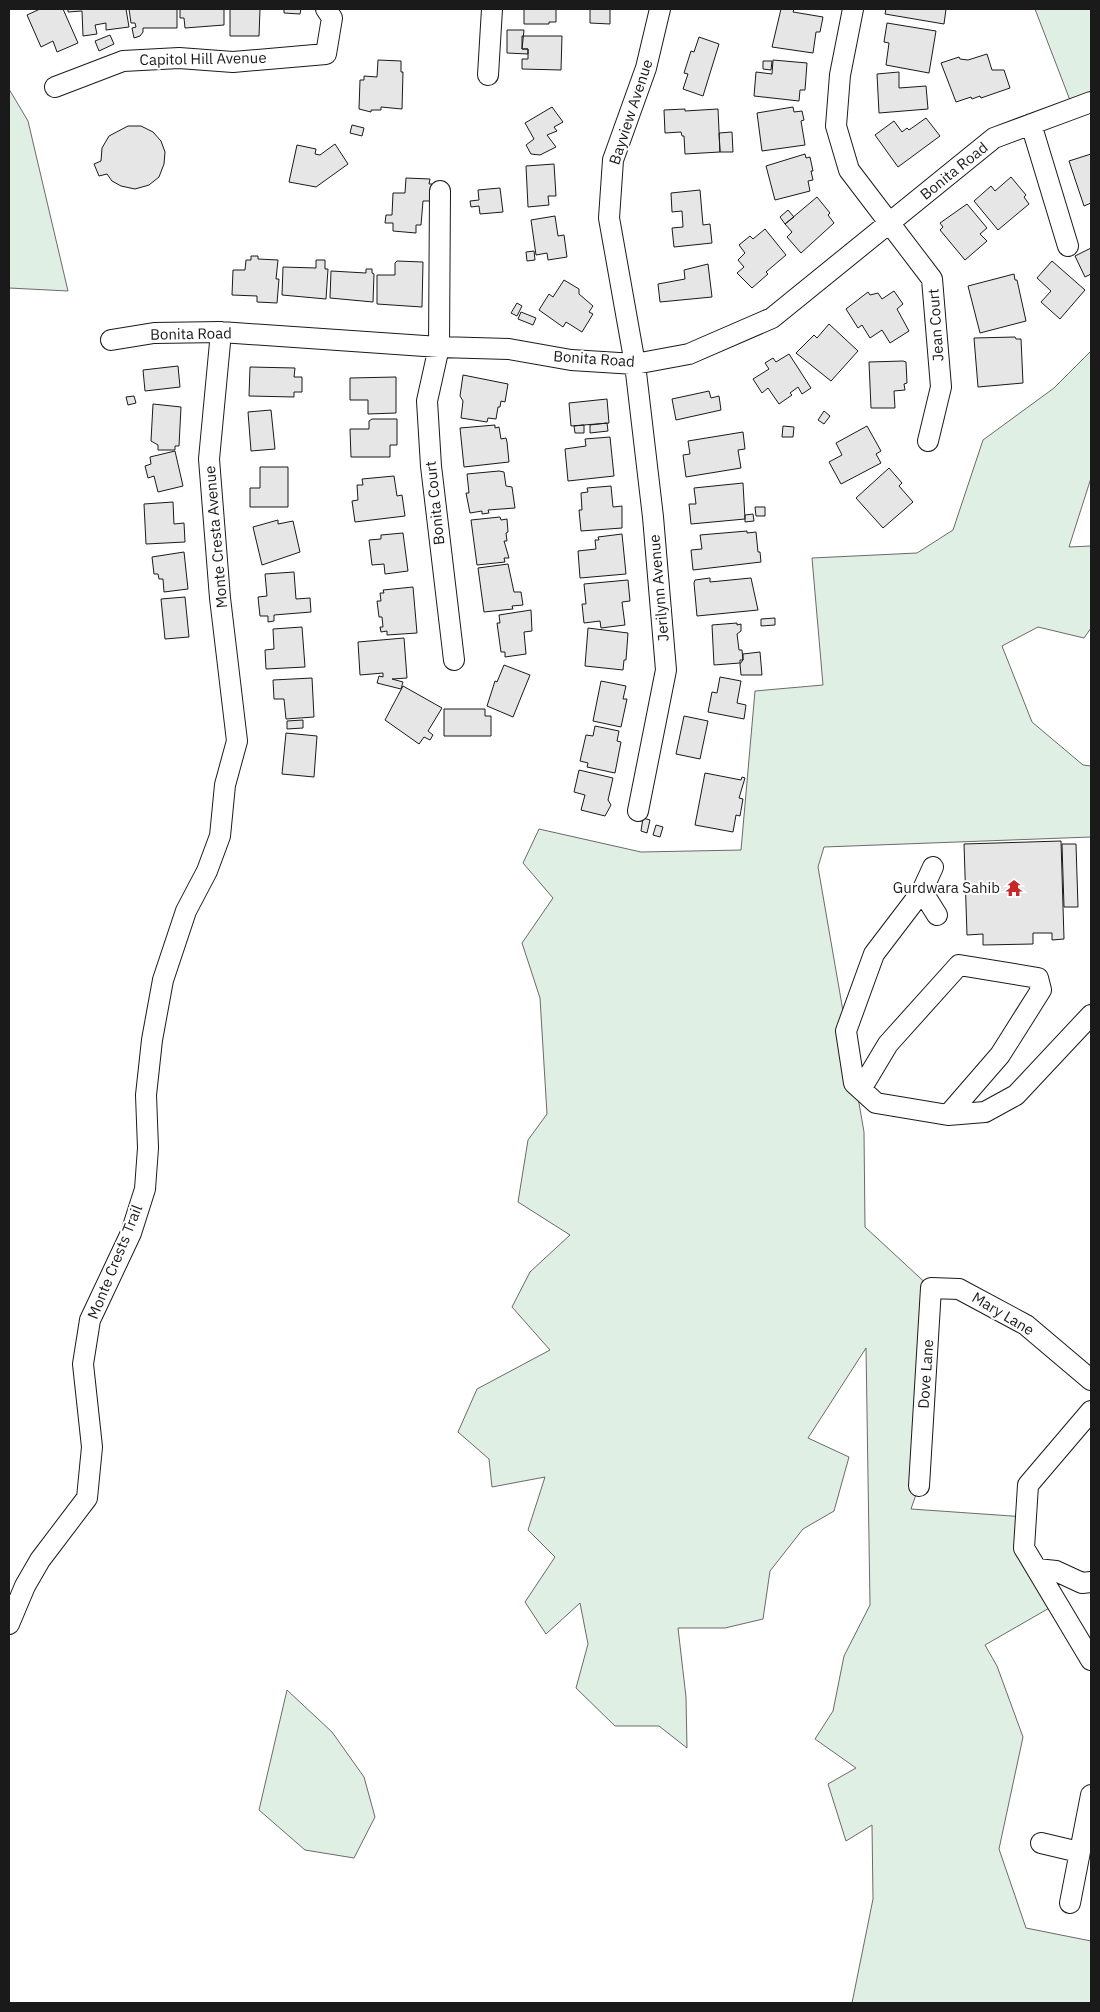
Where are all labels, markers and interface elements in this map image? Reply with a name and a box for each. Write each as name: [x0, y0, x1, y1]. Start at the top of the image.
street label: Capitol Hill Avenue: [139, 48, 267, 69]
street label: Bayview Avenue: [605, 57, 657, 167]
street label: Bonita Road: [916, 138, 991, 204]
street label: Jean Court: [923, 288, 948, 362]
street label: Bonita Road: [150, 323, 232, 344]
street label: Bonita Road: [553, 346, 635, 371]
street label: Bonita Court: [421, 460, 448, 546]
street label: Monte Cresta Avenue: [200, 465, 231, 609]
street label: Jerilynn Avenue: [644, 534, 673, 642]
place label: Gurdwara Sahib: [893, 878, 1000, 897]
temple icon: Gurdwara Sahib: [1004, 878, 1024, 898]
street label: Monte Crests Trail: [83, 1202, 146, 1322]
street label: Mary Lane: [969, 1288, 1038, 1340]
street label: Dove Lane: [914, 1339, 937, 1409]

